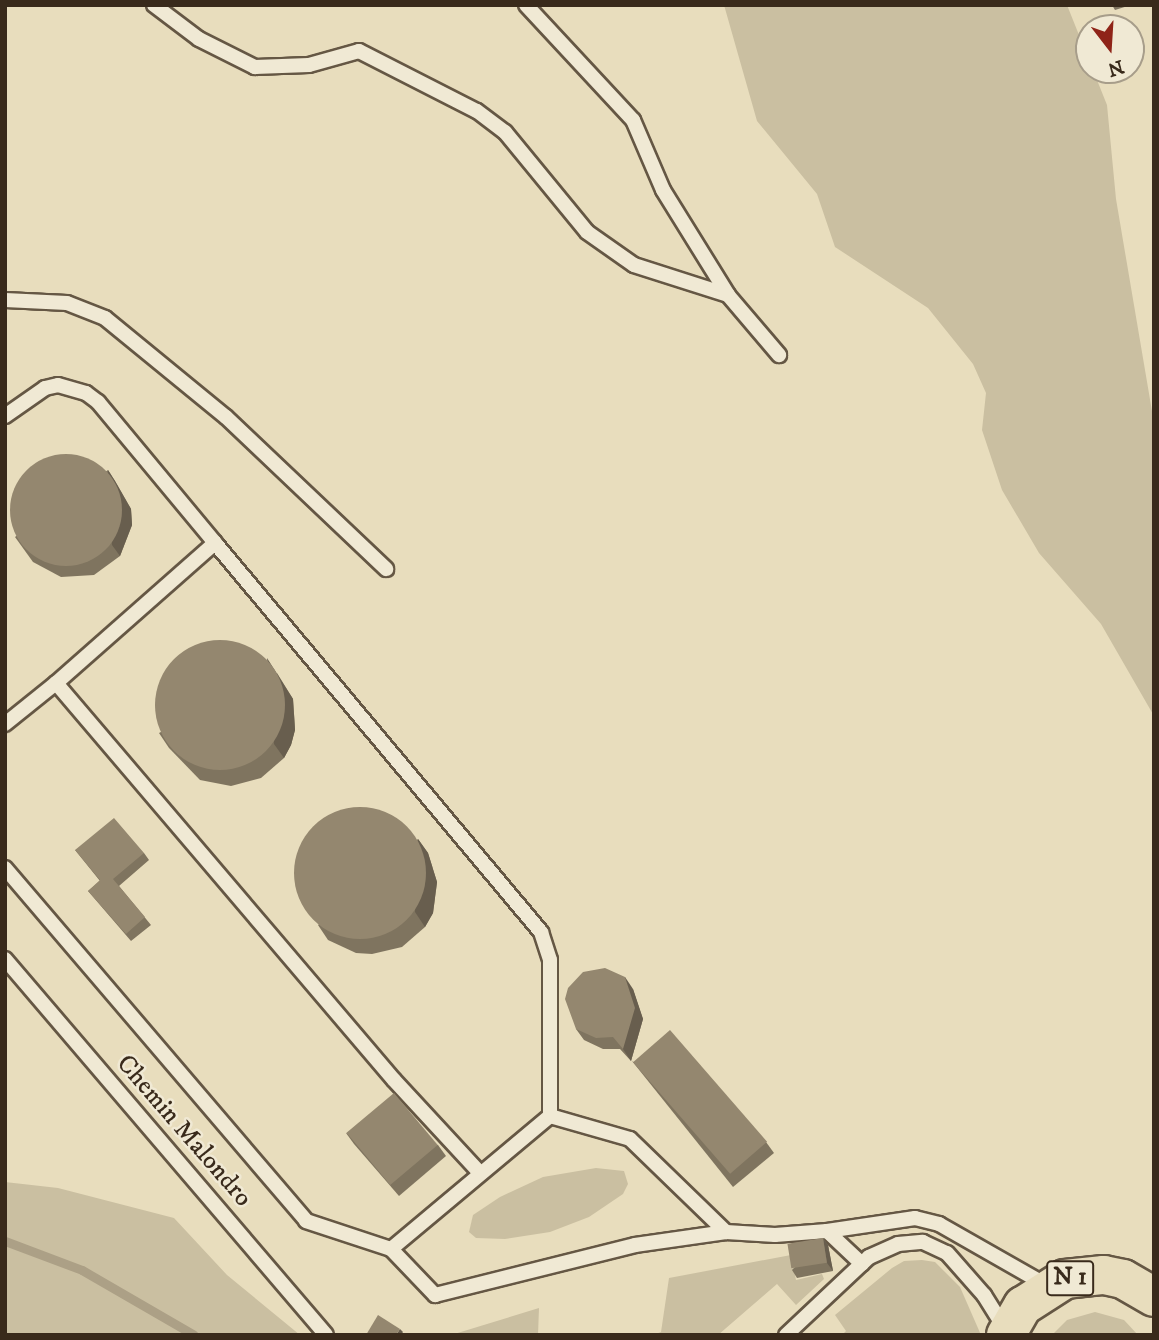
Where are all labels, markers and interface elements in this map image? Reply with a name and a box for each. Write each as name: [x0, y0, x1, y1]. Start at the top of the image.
north arrow: [1075, 14, 1145, 84]
text: N: [1105, 54, 1127, 81]
street label: Chemin Malondro: [110, 1049, 258, 1213]
road number: N 1: [1046, 1258, 1094, 1298]

